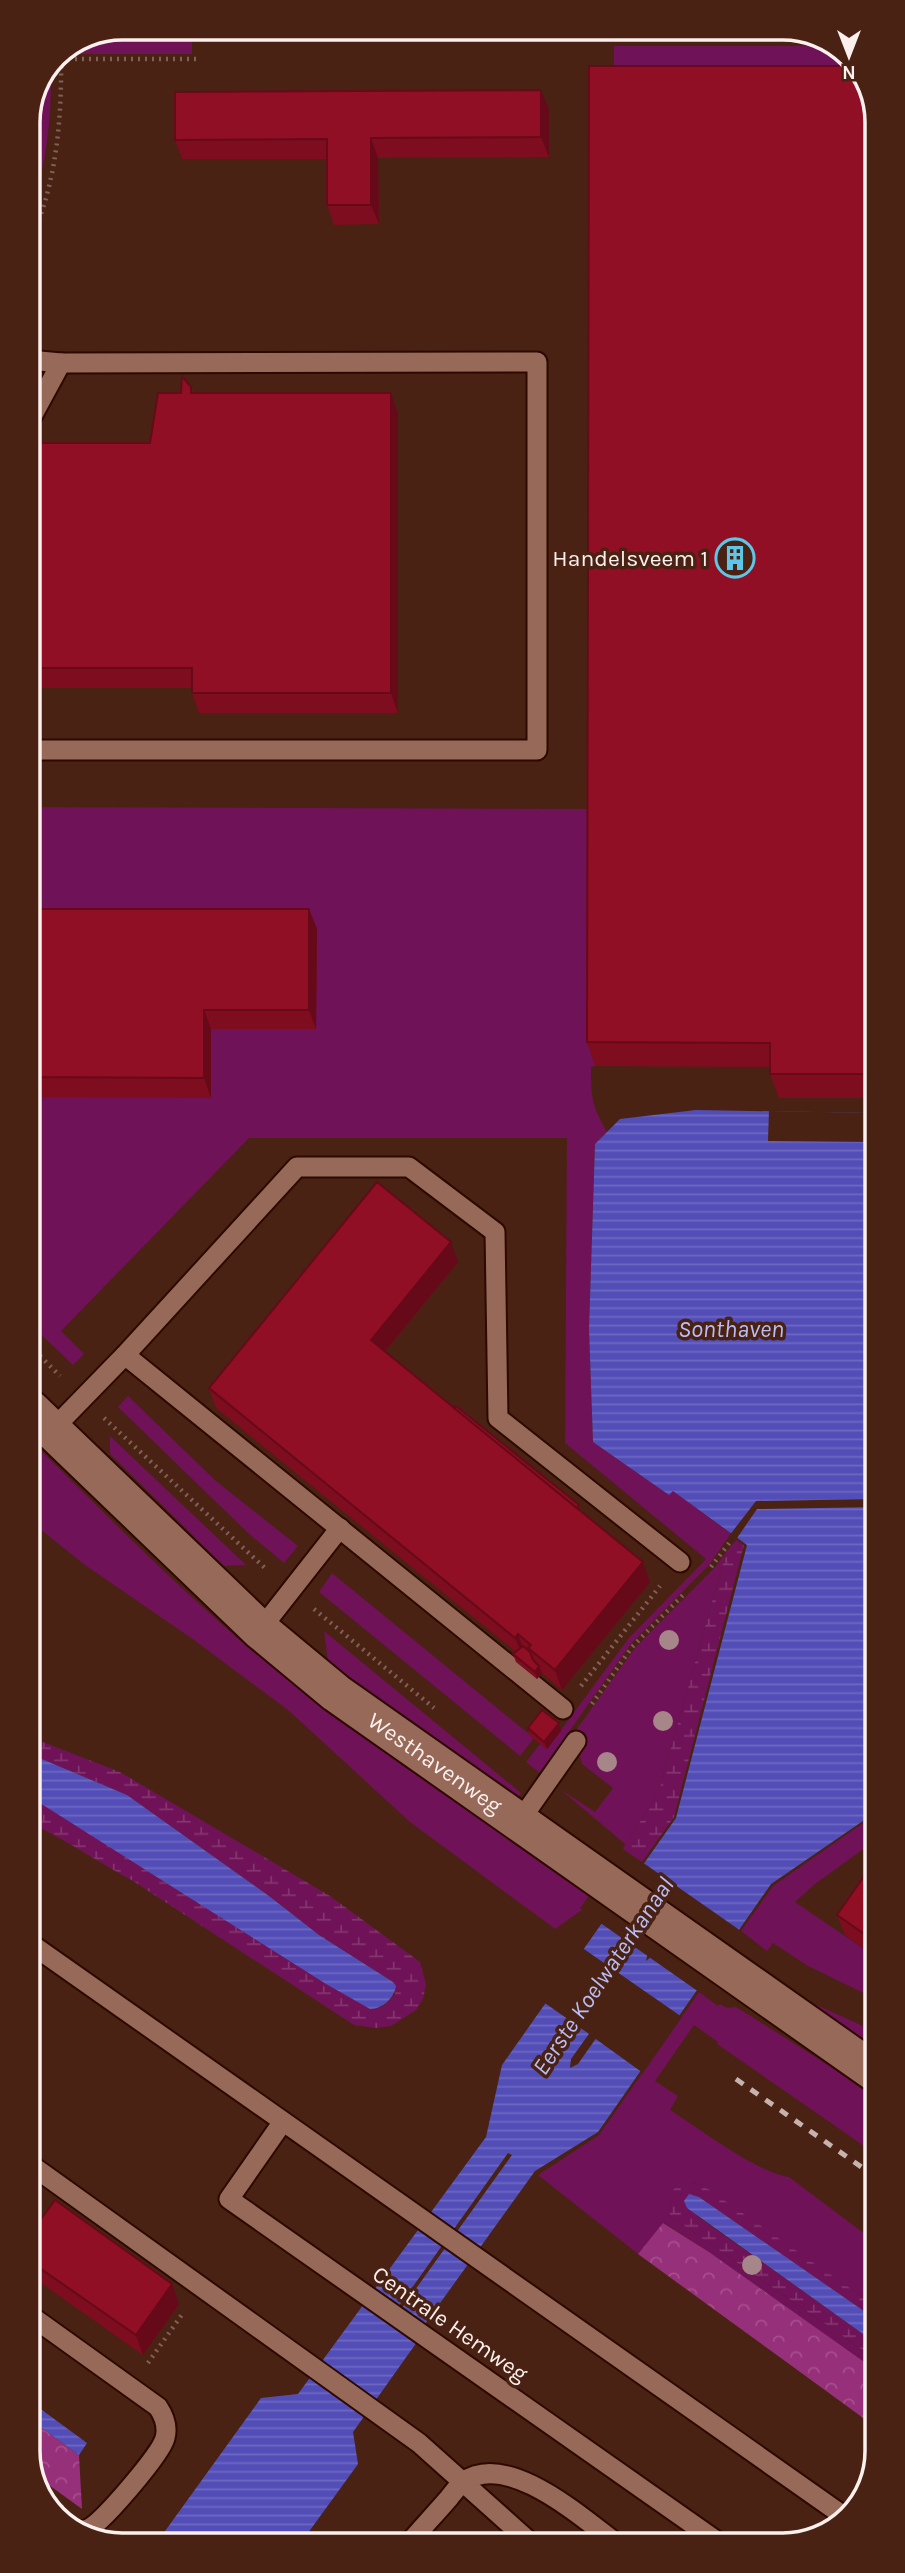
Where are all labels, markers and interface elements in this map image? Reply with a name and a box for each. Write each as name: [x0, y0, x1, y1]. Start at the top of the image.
north arrow: [814, 21, 884, 91]
text: N: [842, 61, 856, 83]
building icon: Handelsveem 1: [714, 537, 756, 579]
place label: Handelsveem 1: [552, 545, 708, 572]
water label: Sonthaven: [678, 1315, 784, 1343]
street label: Westhavenweg: [363, 1706, 507, 1819]
water label: Eerste Koelwaterkanaal: [527, 1872, 679, 2080]
street label: Centrale Hemweg: [367, 2260, 533, 2388]

